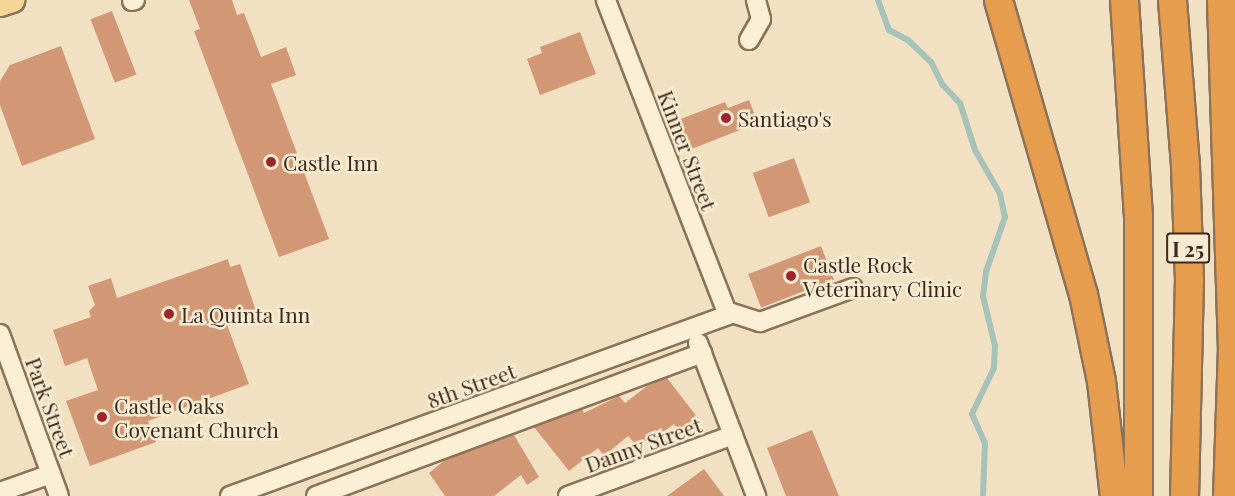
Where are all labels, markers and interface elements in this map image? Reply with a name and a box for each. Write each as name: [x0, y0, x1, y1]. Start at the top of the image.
street label: Kinner Street: [654, 86, 722, 214]
place label: Santiago's: [738, 105, 832, 131]
marker: Santiago's: [719, 111, 733, 125]
place label: Castle Inn: [283, 149, 379, 175]
marker: Castle Inn: [264, 155, 278, 169]
road number: I 25: [1166, 231, 1210, 265]
place label: Castle Rock Veterinary Clinic: [803, 251, 963, 301]
marker: Castle Rock Veterinary Clinic: [784, 269, 798, 283]
place label: La Quinta Inn: [181, 301, 311, 327]
marker: La Quinta Inn: [162, 307, 176, 321]
street label: Park Street: [21, 354, 81, 460]
street label: 8th Street: [423, 357, 519, 413]
place label: Castle Oaks Covenant Church: [114, 392, 279, 442]
marker: Castle Oaks Covenant Church: [95, 410, 109, 424]
street label: Danny Street: [581, 411, 705, 477]

